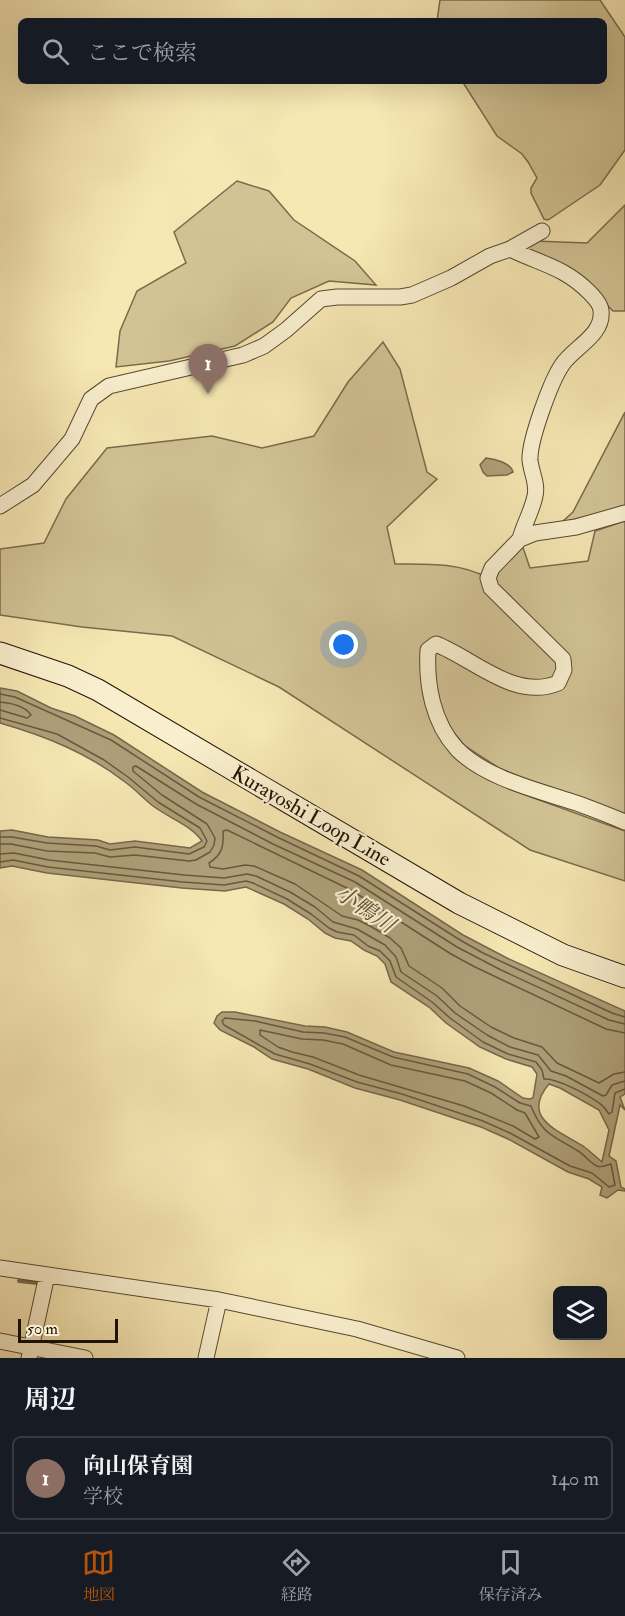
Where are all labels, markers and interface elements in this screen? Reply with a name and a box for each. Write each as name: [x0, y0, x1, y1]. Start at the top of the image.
search box: [18, 18, 607, 84]
icon: search: [39, 35, 72, 68]
text: ここで検索: [87, 39, 197, 67]
pin: 1: [188, 344, 228, 394]
your location: [329, 630, 358, 659]
street label: Kurayoshi Loop Line: [226, 759, 396, 873]
water label: 小鴨川: [330, 879, 402, 940]
map controls: [553, 1286, 607, 1340]
button: layers: [553, 1286, 607, 1340]
scale bar: [18, 1316, 118, 1344]
text: 50 m: [27, 1319, 58, 1339]
text: 周辺: [24, 1384, 76, 1416]
text: 向山保育園: [83, 1452, 193, 1480]
text: 1: [42, 1466, 49, 1491]
text: 140 m: [551, 1466, 599, 1491]
text: 学校: [83, 1484, 123, 1509]
tab: 地図: [82, 1546, 115, 1605]
tab: 経路: [280, 1546, 313, 1605]
tab: 保存済み: [478, 1546, 542, 1605]

